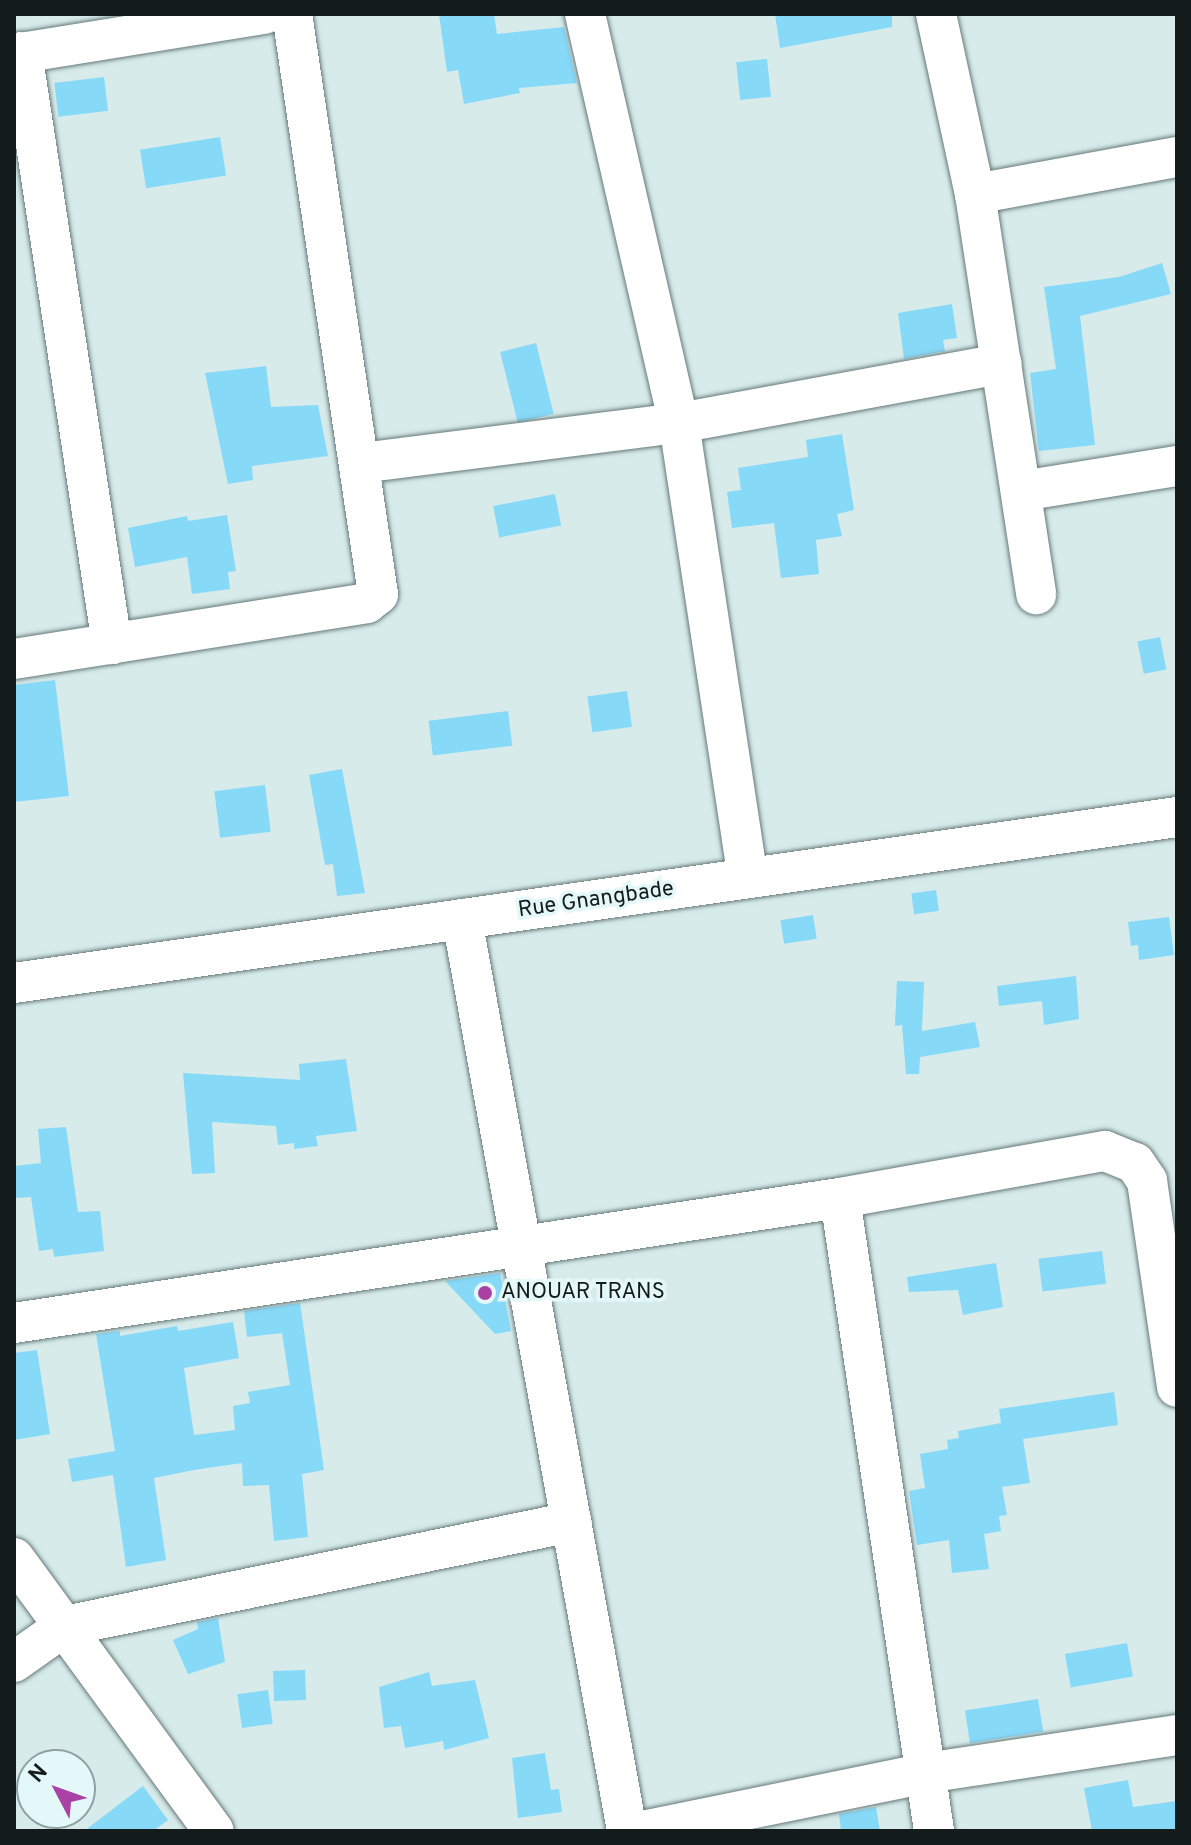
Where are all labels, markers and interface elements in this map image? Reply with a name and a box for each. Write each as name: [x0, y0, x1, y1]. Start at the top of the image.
street label: Rue Gnangbade: [516, 876, 676, 924]
place label: ANOUAR TRANS: [501, 1280, 666, 1306]
marker: ANOUAR TRANS: [476, 1284, 494, 1302]
north arrow: [16, 1749, 96, 1829]
text: N: [24, 1759, 54, 1789]

